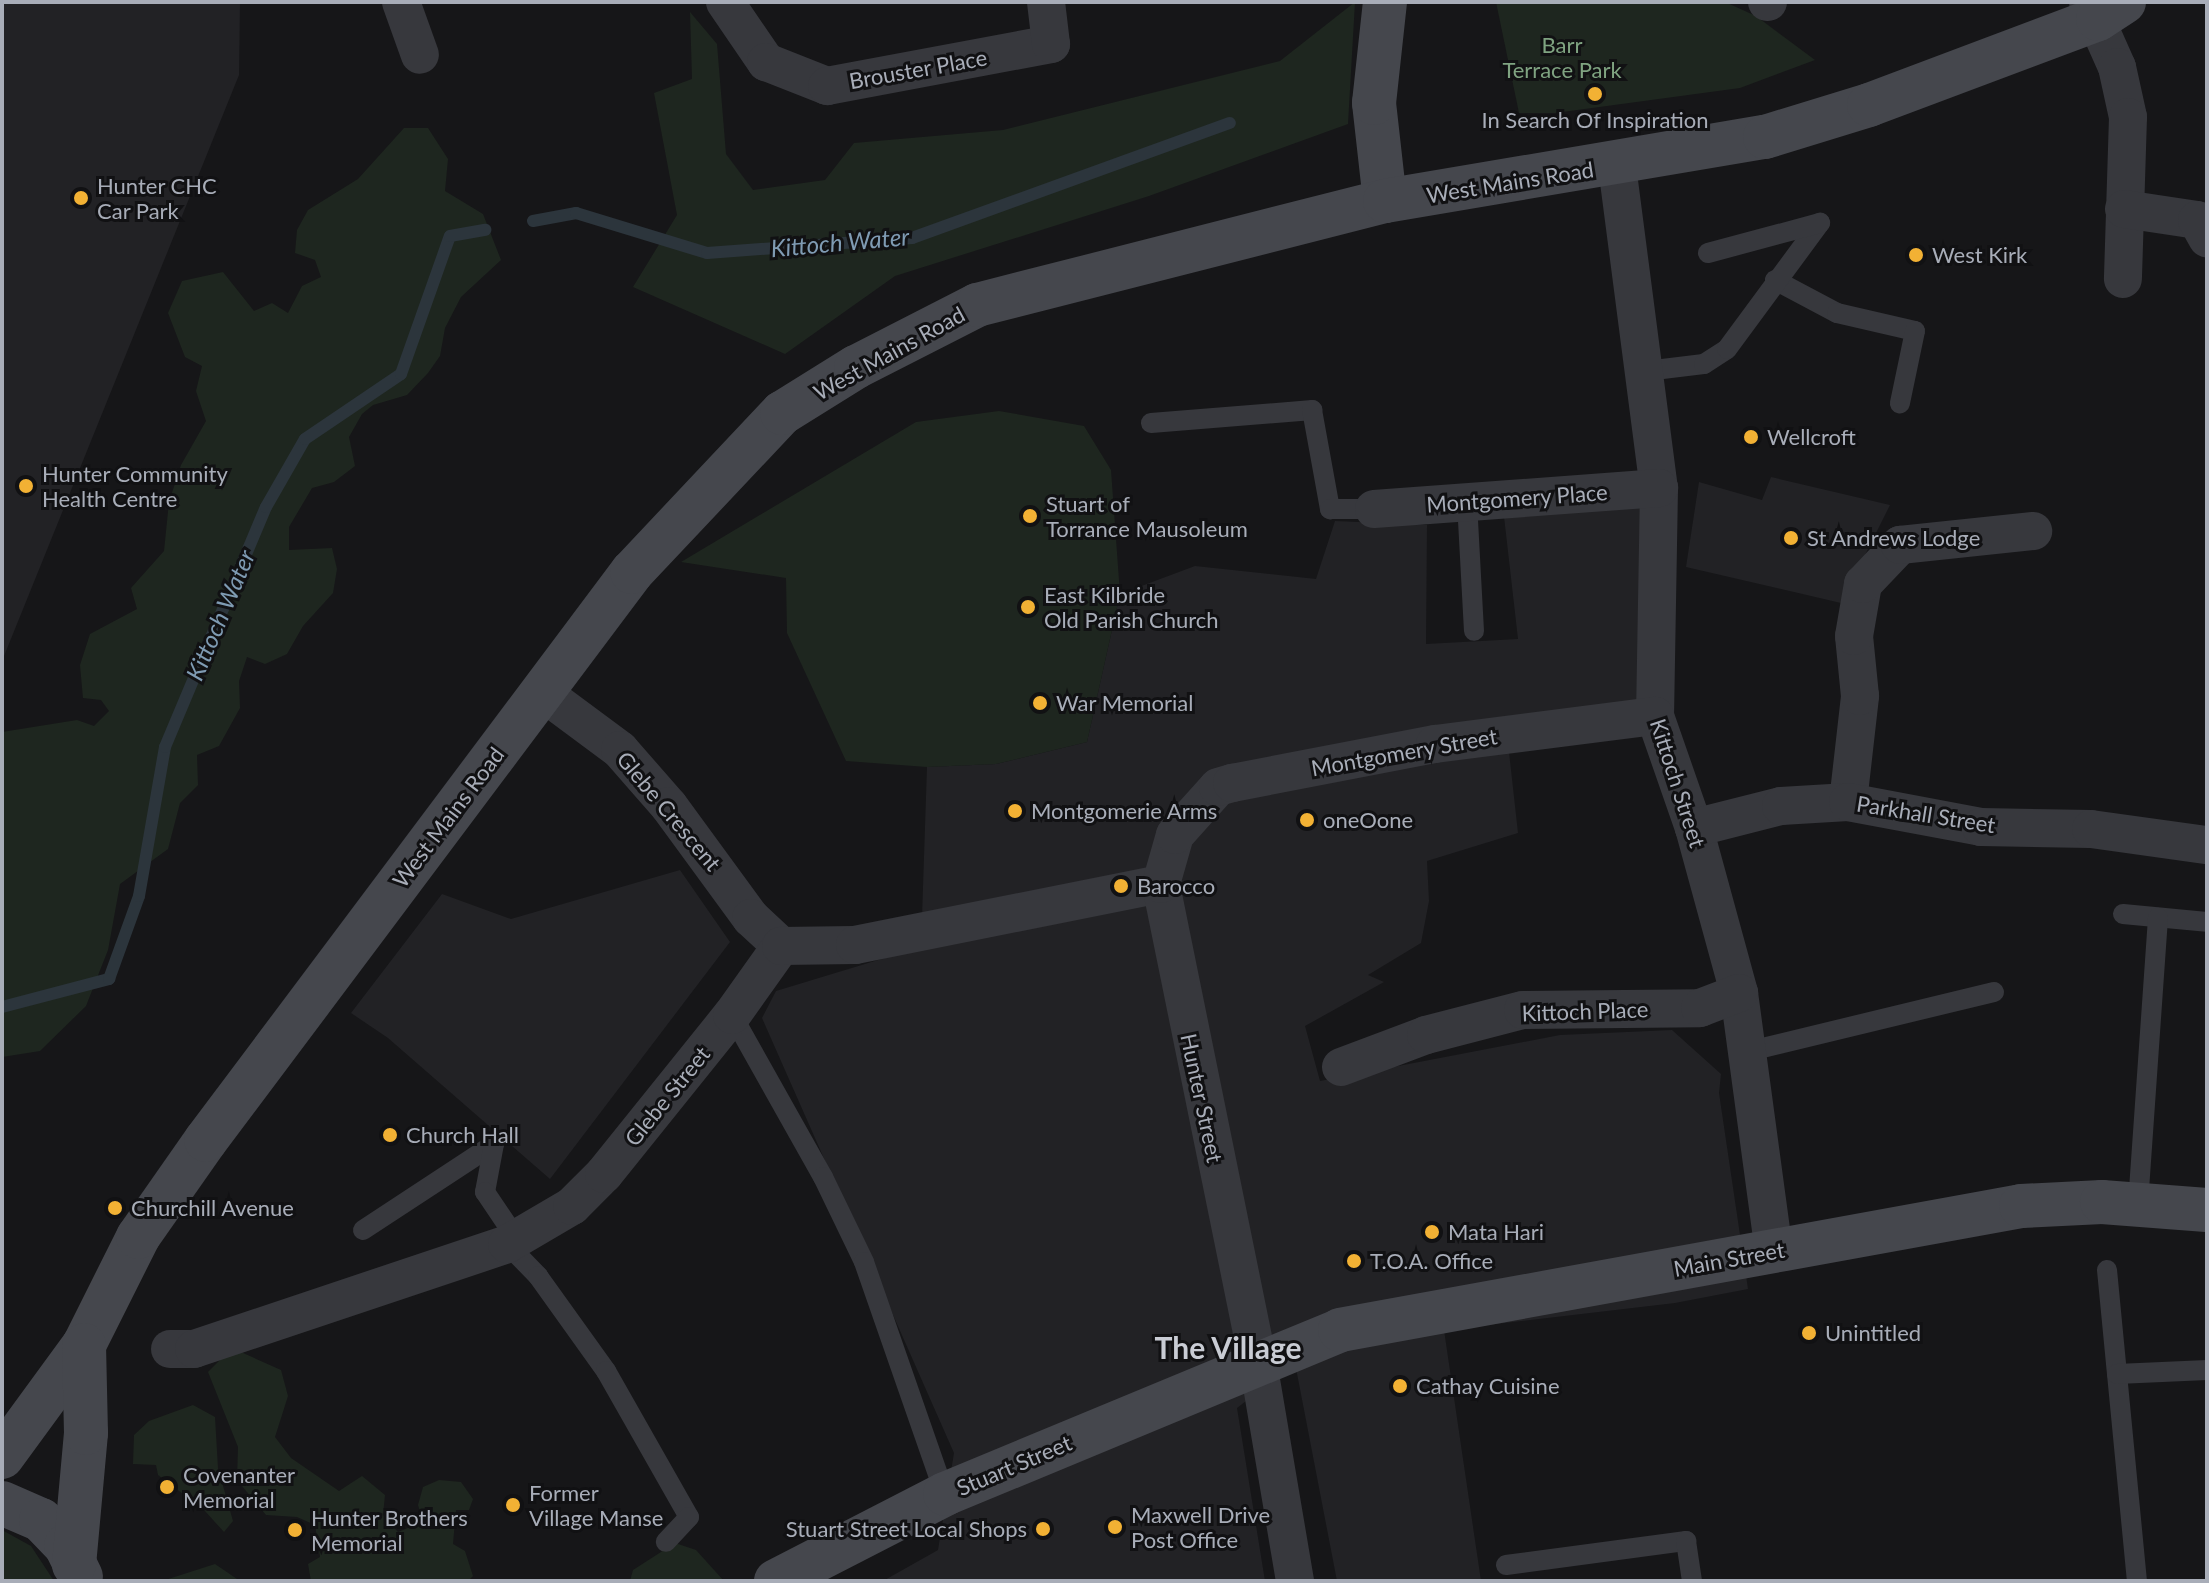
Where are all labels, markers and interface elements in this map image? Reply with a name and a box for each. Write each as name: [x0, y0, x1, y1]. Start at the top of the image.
park label: Barr Terrace Park: [1502, 31, 1622, 82]
street label: Brouster Place: [847, 44, 989, 94]
marker: In Search Of Inspiration: [1586, 85, 1604, 103]
place label: In Search Of Inspiration: [1481, 107, 1709, 133]
street label: West Mains Road: [1425, 156, 1595, 208]
place label: Hunter CHC Car Park: [97, 172, 217, 224]
marker: Hunter CHC Car Park: [72, 189, 90, 207]
water label: Kittoch Water: [769, 222, 911, 262]
place label: West Kirk: [1932, 242, 2027, 268]
marker: West Kirk: [1907, 246, 1925, 264]
street label: West Mains Road: [809, 301, 969, 405]
place label: Wellcroft: [1767, 424, 1856, 450]
marker: Wellcroft: [1742, 428, 1760, 446]
place label: Hunter Community Health Centre: [42, 460, 228, 512]
marker: Hunter Community Health Centre: [17, 477, 35, 495]
street label: Montgomery Place: [1425, 478, 1609, 518]
place label: Stuart of Torrance Mausoleum: [1046, 490, 1248, 542]
marker: Stuart of Torrance Mausoleum: [1021, 507, 1039, 525]
place label: St Andrews Lodge: [1807, 525, 1981, 551]
marker: St Andrews Lodge: [1782, 529, 1800, 547]
water label: Kittoch Water: [180, 545, 260, 685]
place label: East Kilbride Old Parish Church: [1044, 581, 1219, 632]
marker: East Kilbride Old Parish Church: [1019, 598, 1037, 616]
place label: War Memorial: [1056, 690, 1194, 716]
marker: War Memorial: [1031, 694, 1049, 712]
street label: Kittoch Street: [1645, 715, 1711, 851]
street label: Montgomery Street: [1309, 723, 1499, 781]
street label: West Mains Road: [387, 742, 509, 892]
street label: Glebe Crescent: [611, 746, 727, 876]
street label: Parkhall Street: [1855, 790, 1997, 838]
place label: Montgomerie Arms: [1031, 798, 1218, 824]
marker: Montgomerie Arms: [1006, 802, 1024, 820]
place label: oneOone: [1323, 807, 1413, 833]
marker: oneOone: [1298, 811, 1316, 829]
place label: Barocco: [1137, 873, 1215, 899]
marker: Barocco: [1112, 877, 1130, 895]
street label: Kittoch Place: [1521, 996, 1649, 1026]
street label: Hunter Street: [1175, 1031, 1229, 1165]
street label: Glebe Street: [619, 1041, 715, 1151]
place label: Church Hall: [406, 1122, 519, 1148]
marker: Church Hall: [381, 1126, 399, 1144]
place label: Churchill Avenue: [131, 1195, 295, 1221]
marker: Churchill Avenue: [106, 1199, 124, 1217]
place label: Mata Hari: [1448, 1219, 1544, 1245]
marker: Mata Hari: [1423, 1223, 1441, 1241]
street label: Main Street: [1671, 1236, 1787, 1282]
place label: T.O.A. Office: [1370, 1248, 1493, 1274]
marker: T.O.A. Office: [1345, 1252, 1363, 1270]
place label: Unintitled: [1825, 1320, 1921, 1346]
marker: Unintitled: [1800, 1324, 1818, 1342]
district label: The Village: [1154, 1329, 1302, 1365]
place label: Cathay Cuisine: [1416, 1373, 1560, 1399]
marker: Cathay Cuisine: [1391, 1377, 1409, 1395]
street label: Stuart Street: [953, 1429, 1075, 1501]
place label: Covenanter Memorial: [183, 1461, 295, 1512]
marker: Covenanter Memorial: [158, 1478, 176, 1496]
place label: Former Village Manse: [529, 1479, 663, 1530]
marker: Former Village Manse: [504, 1496, 522, 1514]
place label: Maxwell Drive Post Office: [1131, 1501, 1270, 1552]
place label: Hunter Brothers Memorial: [311, 1504, 468, 1556]
place label: Stuart Street Local Shops: [786, 1516, 1027, 1542]
marker: Maxwell Drive Post Office: [1106, 1518, 1124, 1536]
marker: Stuart Street Local Shops: [1034, 1520, 1052, 1538]
marker: Hunter Brothers Memorial: [286, 1521, 304, 1539]

